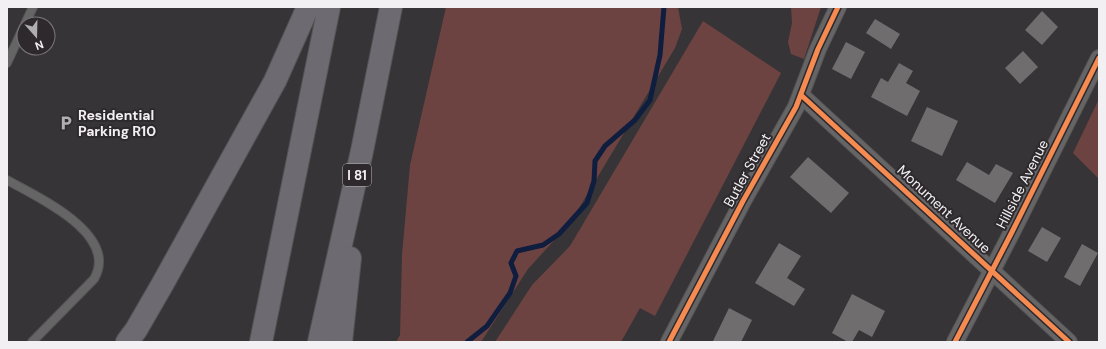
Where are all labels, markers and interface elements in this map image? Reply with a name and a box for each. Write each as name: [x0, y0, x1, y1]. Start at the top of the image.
north arrow: [16, 16, 56, 56]
text: N: [33, 37, 46, 53]
place label: Residential Parking R10: [78, 106, 156, 140]
parking icon: Residential Parking R10: [57, 114, 75, 132]
street label: Butler Street: [719, 130, 775, 210]
street label: Hillside Avenue: [992, 136, 1052, 232]
street label: Monument Avenue: [893, 161, 995, 257]
road number: I 81: [343, 164, 371, 186]

